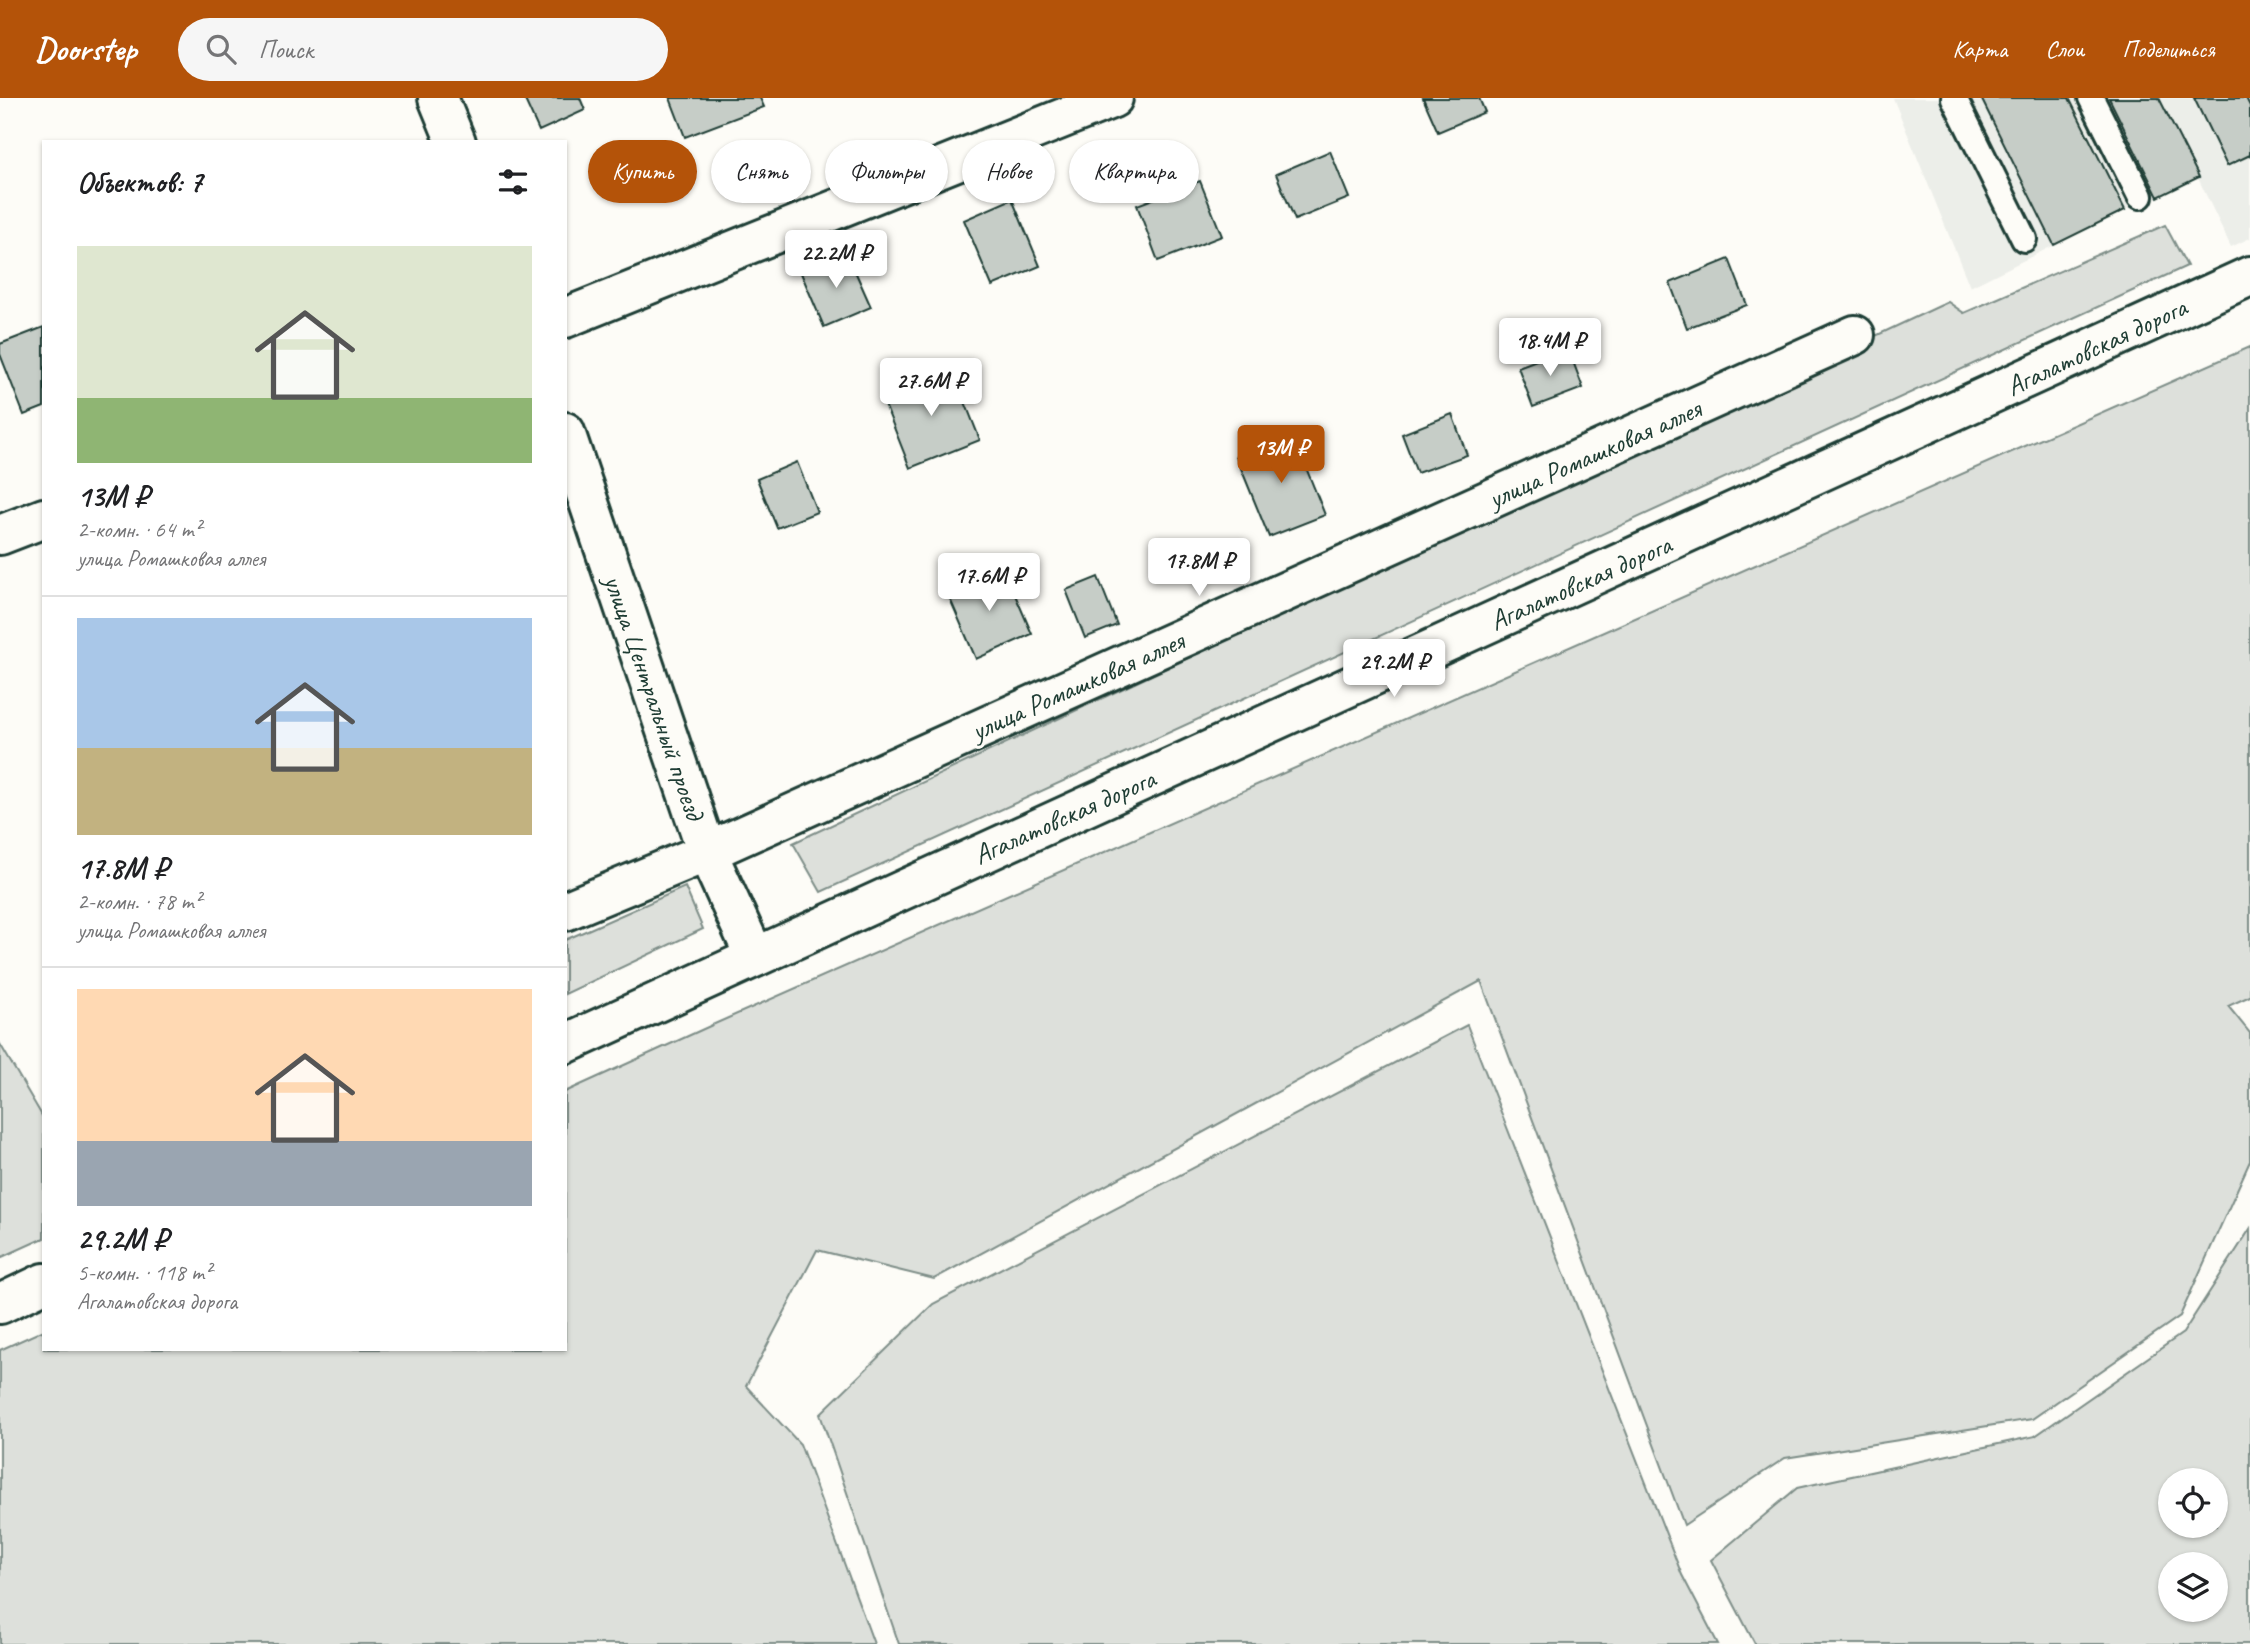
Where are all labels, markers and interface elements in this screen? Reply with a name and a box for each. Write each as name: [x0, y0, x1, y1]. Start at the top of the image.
search box: [178, 18, 668, 81]
text: Doorstep: [35, 28, 136, 70]
icon: search: [202, 30, 240, 68]
text: Поиск: [258, 33, 313, 66]
text: Карта: [1953, 34, 2007, 64]
text: Слои: [2045, 34, 2084, 64]
text: Поделиться: [2122, 34, 2215, 64]
chip: Купить: [588, 140, 697, 203]
chip: Снять: [711, 140, 811, 203]
chip: Фильтры: [825, 140, 948, 203]
chip: Новое: [962, 140, 1055, 203]
chip: Квартира: [1069, 140, 1199, 203]
text: Объектов: 7: [77, 163, 202, 201]
icon: filters: [494, 163, 532, 201]
pin: 22.2M ₽: [771, 230, 901, 290]
text: 22.2M ₽: [801, 238, 871, 267]
street label: Агалатовская дорога: [2000, 289, 2194, 404]
icon: home: [242, 292, 368, 418]
pin: 18.4M ₽: [1485, 318, 1615, 378]
text: 18.4M ₽: [1515, 326, 1585, 355]
pin: 27.6M ₽: [866, 358, 996, 418]
text: 27.6M ₽: [896, 366, 966, 395]
street label: улица Ромашковая аллея: [1481, 390, 1708, 517]
pin: 13M ₽: [1232, 426, 1330, 485]
text: 13M ₽: [1254, 433, 1308, 462]
text: 13M ₽: [77, 477, 149, 515]
text: 2-комн. · 64 m²: [77, 515, 201, 544]
street label: Агалатовская дорога: [1484, 526, 1678, 638]
pin: 17.8M ₽: [1134, 538, 1264, 598]
text: улица Ромашковая аллея: [77, 544, 265, 573]
text: 17.8M ₽: [1164, 546, 1234, 575]
pin: 17.6M ₽: [924, 554, 1054, 613]
text: 17.6M ₽: [954, 561, 1024, 590]
street label: улица Центральный проезд: [596, 568, 714, 827]
street label: улица Ромашковая аллея: [964, 622, 1191, 749]
pin: 29.2M ₽: [1329, 640, 1459, 699]
text: 29.2M ₽: [1359, 647, 1429, 676]
icon: home: [242, 664, 368, 790]
street label: Агалатовская дорога: [968, 760, 1162, 872]
text: 17.8M ₽: [77, 849, 168, 887]
text: 2-комн. · 78 m²: [77, 887, 201, 916]
text: улица Ромашковая аллея: [77, 916, 265, 945]
icon: home: [242, 1035, 368, 1161]
text: 29.2M ₽: [77, 1220, 168, 1258]
text: 5-комн. · 118 m²: [77, 1258, 211, 1287]
text: Агалатовская дорога: [77, 1287, 237, 1316]
map controls: [2158, 1468, 2228, 1622]
button: locate: [2158, 1468, 2228, 1538]
button: layers: [2158, 1552, 2228, 1622]

